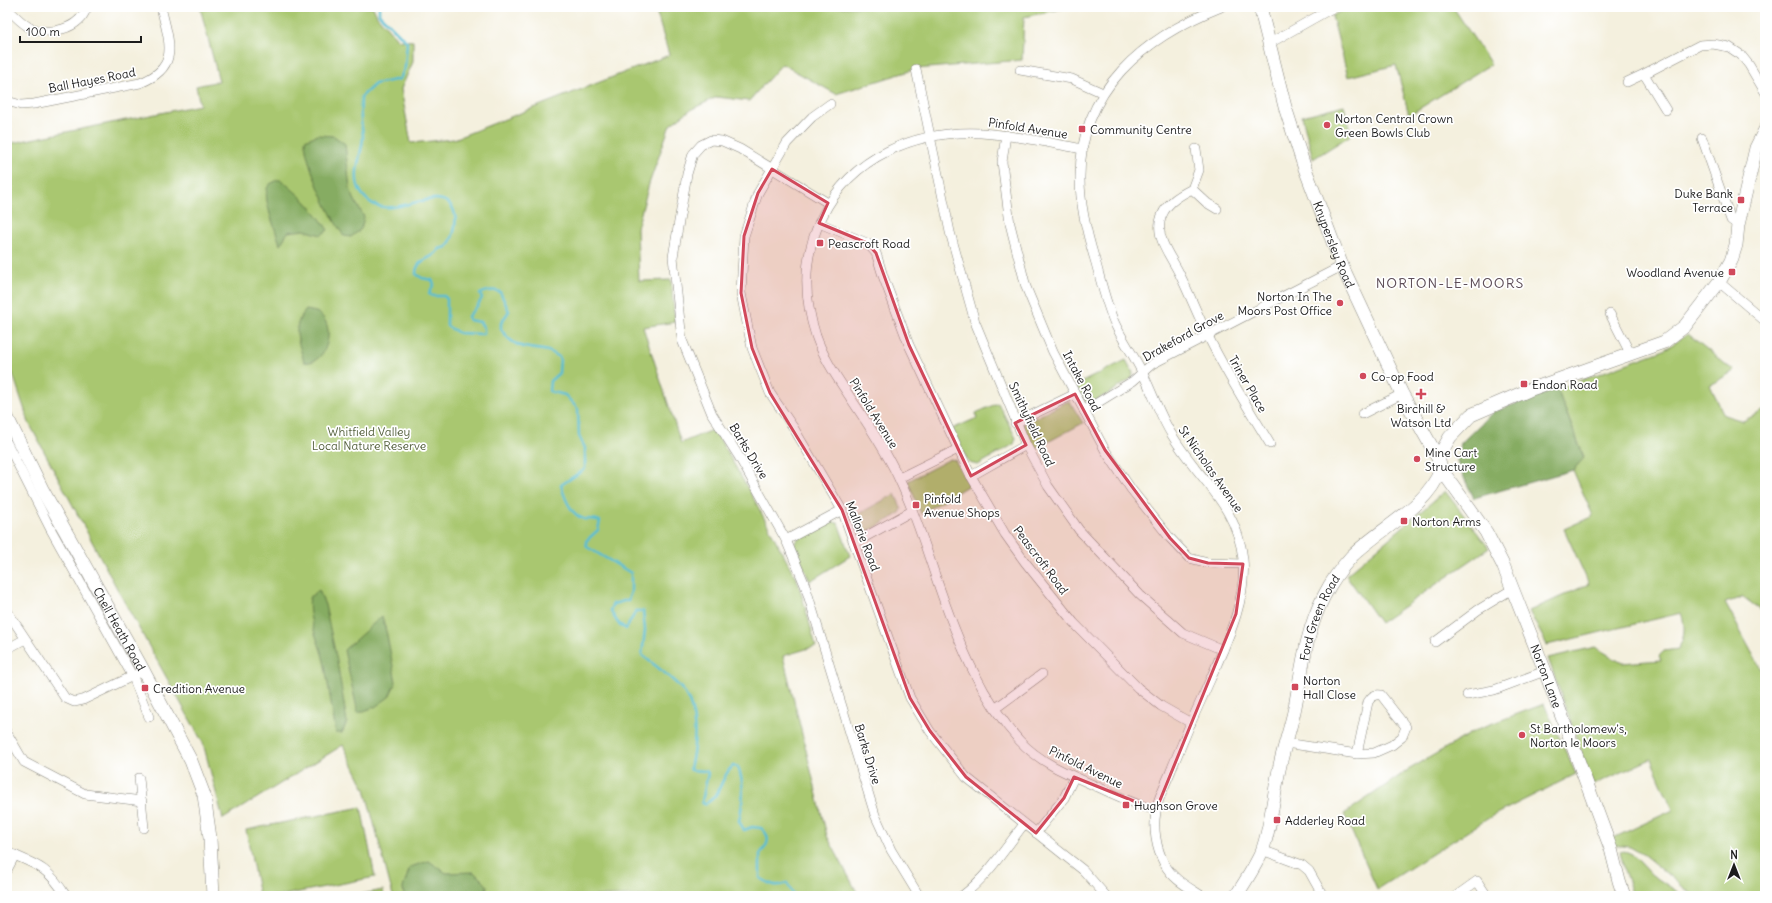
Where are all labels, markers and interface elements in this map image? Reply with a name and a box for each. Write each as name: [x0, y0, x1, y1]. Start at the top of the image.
scale bar: [20, 18, 141, 44]
text: 100 m: [26, 24, 60, 39]
street label: Ball Hayes Road: [47, 64, 137, 96]
place label: Norton Central Crown Green Bowls Club: [1335, 111, 1453, 140]
street label: Pinfold Avenue: [987, 114, 1069, 142]
marker: Norton Central Crown Green Bowls Club: [1322, 120, 1332, 130]
place label: Community Centre: [1090, 122, 1192, 137]
marker: Community Centre: [1077, 124, 1087, 134]
place label: Duke Bank Terrace: [1674, 186, 1733, 215]
marker: Duke Bank Terrace: [1736, 195, 1746, 205]
street label: Knypersley Road: [1310, 199, 1359, 290]
place label: Peascroft Road: [828, 236, 910, 251]
marker: Peascroft Road: [815, 238, 825, 248]
place label: Woodland Avenue: [1626, 265, 1724, 280]
marker: Woodland Avenue: [1727, 267, 1737, 277]
district label: NORTON-LE-MOORS: [1376, 274, 1524, 292]
place label: Norton In The Moors Post Office: [1237, 289, 1332, 318]
marker: Norton In The Moors Post Office: [1335, 298, 1345, 308]
street label: Drakeford Grove: [1140, 308, 1226, 364]
street label: Intake Road: [1060, 348, 1104, 414]
street label: Triner Place: [1226, 353, 1270, 415]
place label: Co-op Food: [1371, 369, 1434, 384]
marker: Co-op Food: [1358, 371, 1368, 381]
street label: Pinfold Avenue: [846, 375, 902, 451]
place label: Endon Road: [1532, 377, 1598, 392]
street label: Smithyfield Road: [1006, 379, 1058, 469]
marker: Endon Road: [1519, 379, 1529, 389]
marker: Birchill & Watson Ltd: [1416, 389, 1426, 399]
place label: Birchill & Watson Ltd: [1391, 401, 1451, 430]
street label: Barks Drive: [726, 420, 772, 482]
street label: St Nicholas Avenue: [1176, 423, 1246, 515]
park label: Whitfield Valley Local Nature Reserve: [312, 424, 426, 453]
place label: Mine Cart Structure: [1425, 445, 1477, 474]
marker: Mine Cart Structure: [1412, 454, 1422, 464]
place label: Pinfold Avenue Shops: [924, 491, 1000, 520]
street label: Mallorie Road: [843, 499, 883, 573]
marker: Pinfold Avenue Shops: [911, 500, 921, 510]
place label: Norton Arms: [1412, 514, 1481, 529]
marker: Norton Arms: [1399, 516, 1409, 526]
street label: Peascroft Road: [1010, 523, 1072, 597]
street label: Ford Green Road: [1296, 571, 1342, 662]
street label: Chell Heath Road: [91, 584, 149, 673]
street label: Norton Lane: [1528, 642, 1566, 710]
place label: Norton Hall Close: [1303, 673, 1356, 702]
place label: Credition Avenue: [153, 681, 245, 696]
marker: Norton Hall Close: [1290, 682, 1300, 692]
marker: Credition Avenue: [140, 683, 150, 693]
place label: St Bartholomew's, Norton le Moors: [1530, 721, 1627, 750]
street label: Barks Drive: [852, 722, 884, 786]
marker: St Bartholomew's, Norton le Moors: [1517, 730, 1527, 740]
street label: Pinfold Avenue: [1047, 743, 1125, 791]
place label: Hughson Grove: [1134, 798, 1218, 813]
marker: Hughson Grove: [1121, 800, 1131, 810]
place label: Adderley Road: [1285, 813, 1365, 828]
marker: Adderley Road: [1272, 815, 1282, 825]
north arrow: [1714, 845, 1754, 885]
text: N: [1730, 848, 1738, 862]

